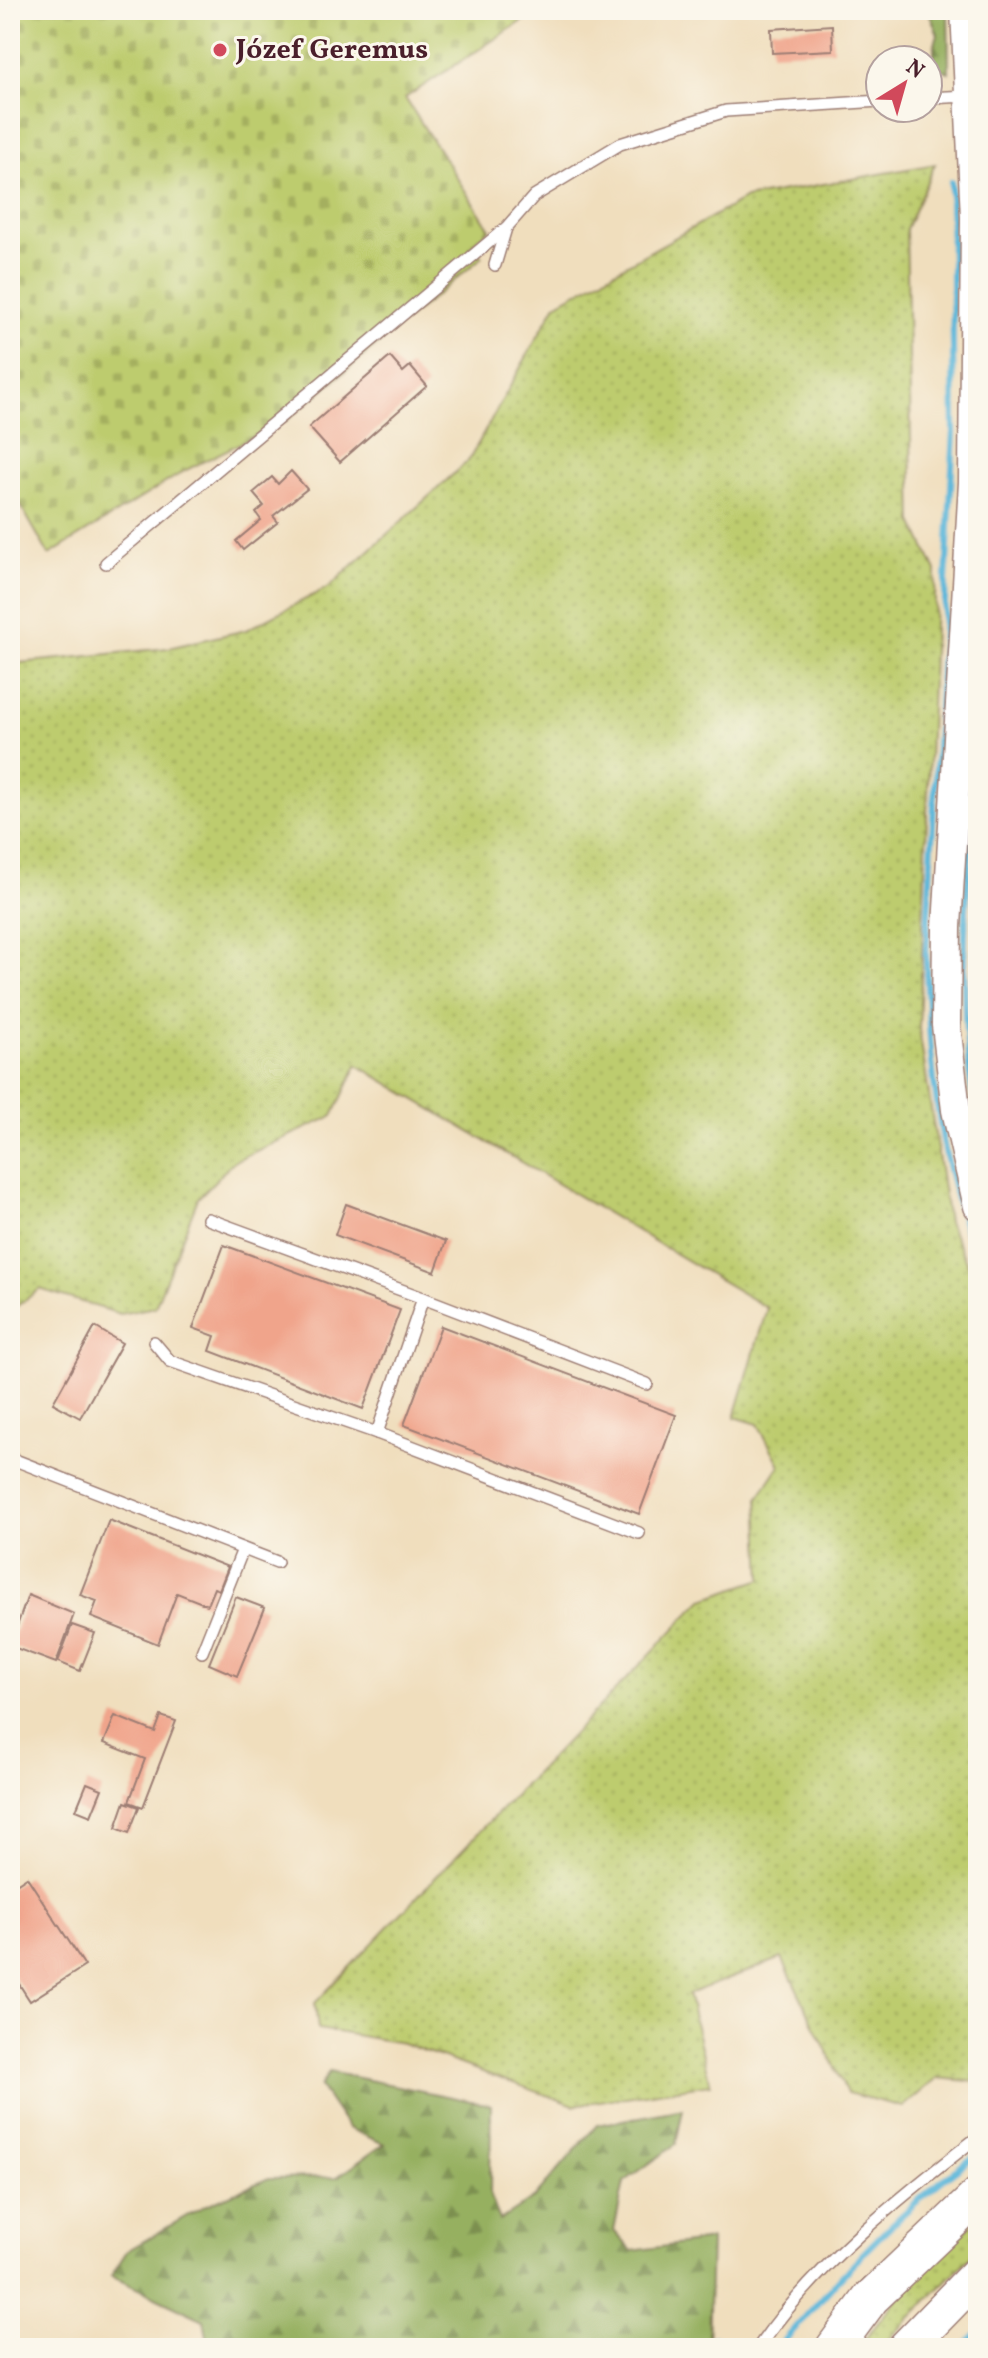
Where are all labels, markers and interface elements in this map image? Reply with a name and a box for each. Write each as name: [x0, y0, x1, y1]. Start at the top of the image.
place label: Józef Geremus: [235, 31, 428, 70]
marker: Józef Geremus: [211, 41, 229, 59]
north arrow: [864, 44, 944, 124]
text: N: [899, 53, 930, 87]

